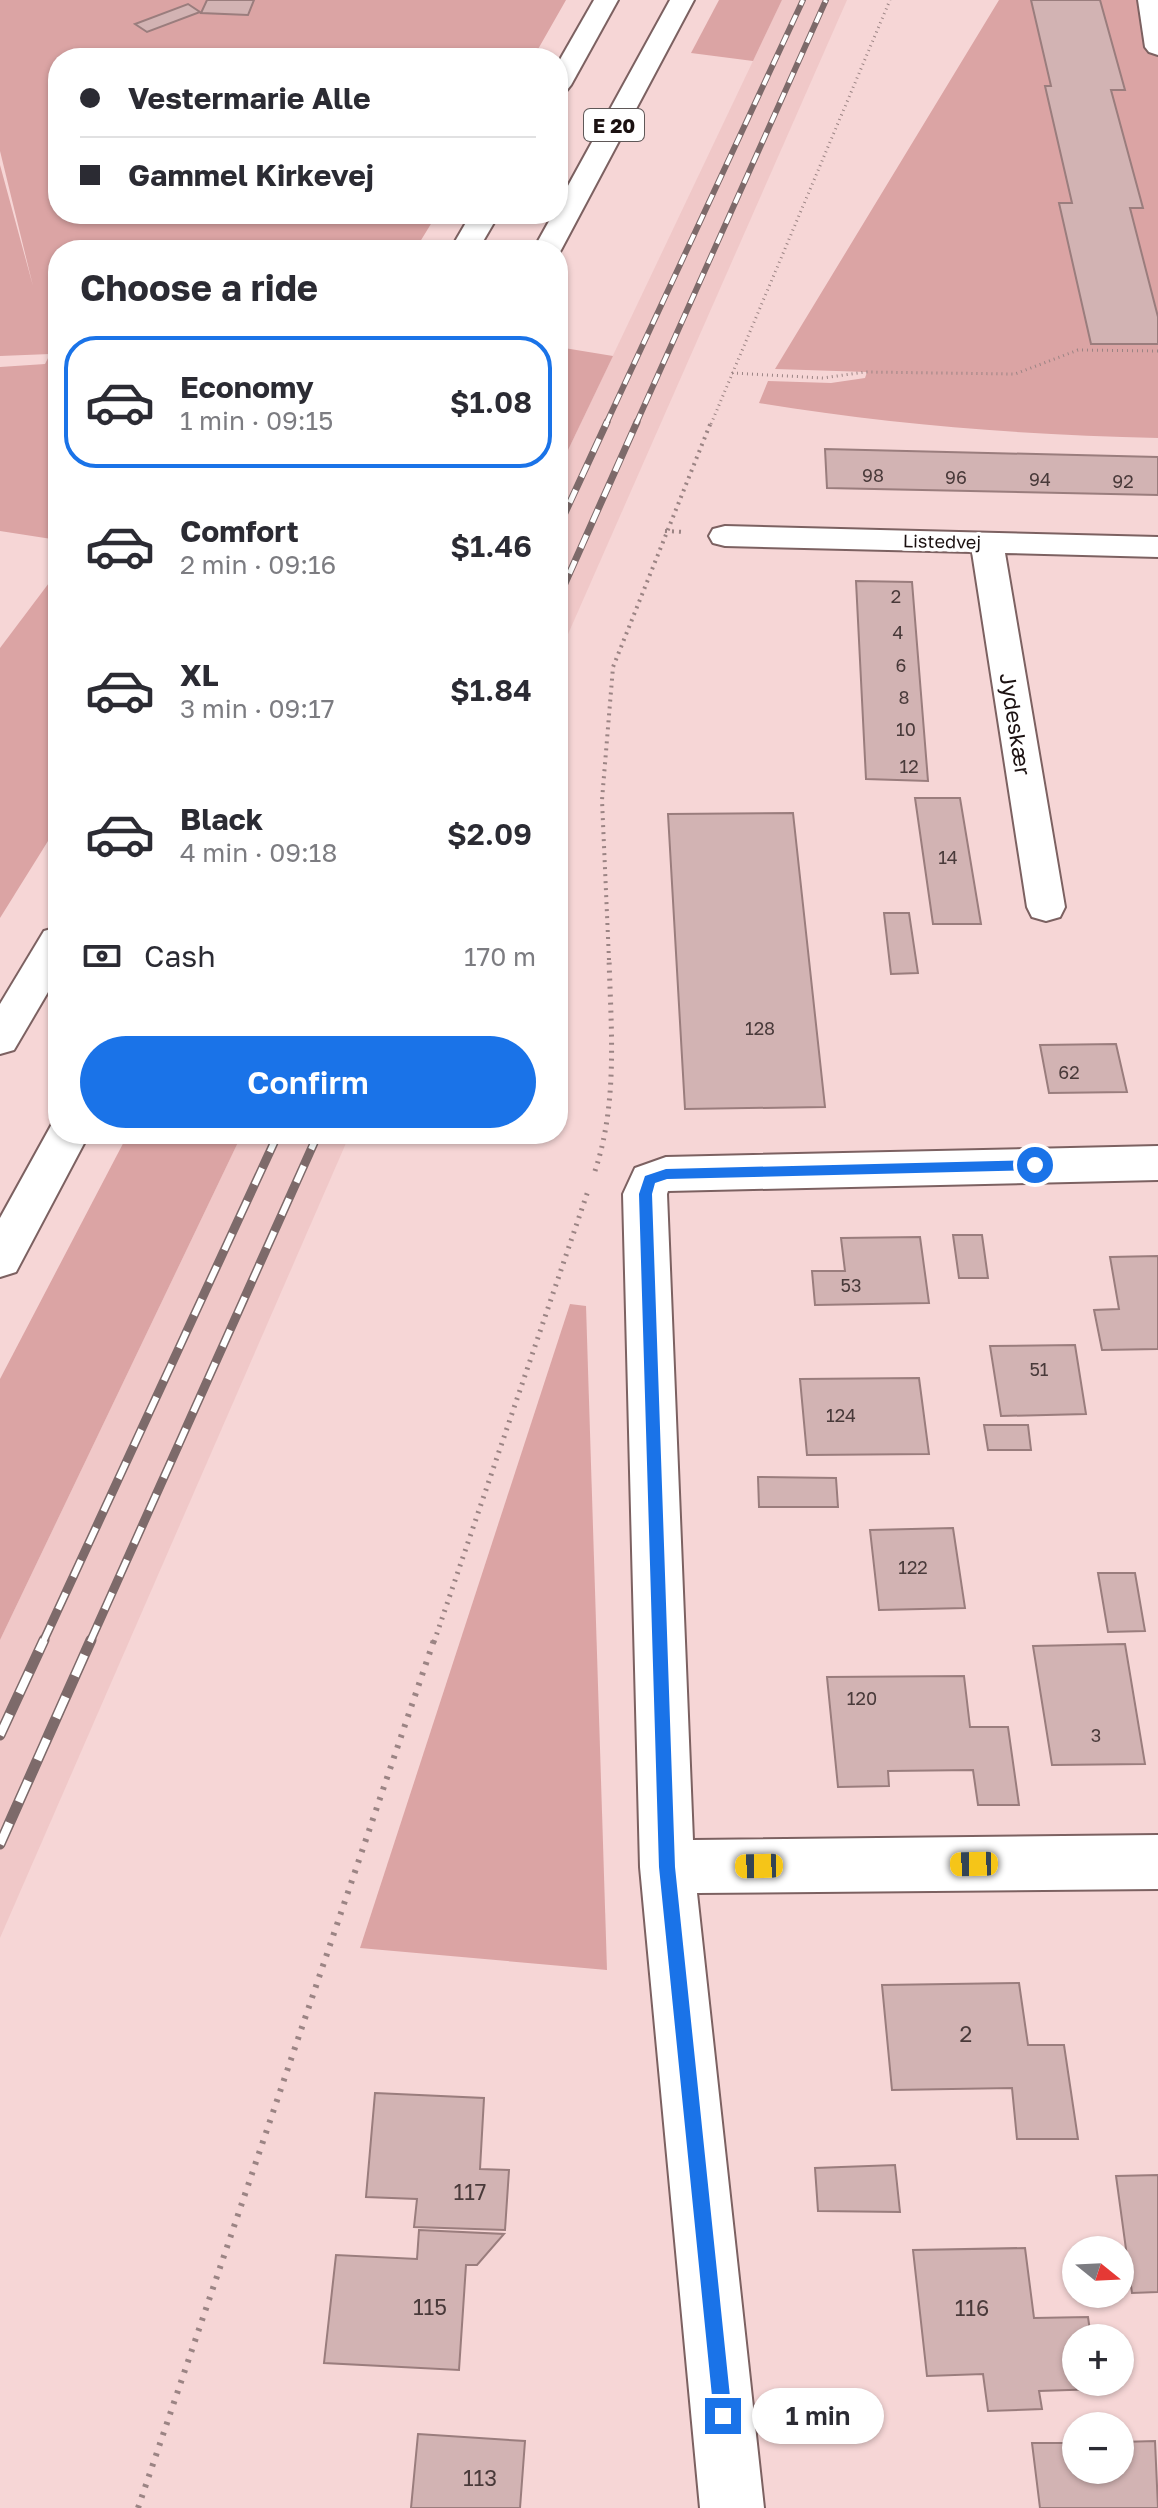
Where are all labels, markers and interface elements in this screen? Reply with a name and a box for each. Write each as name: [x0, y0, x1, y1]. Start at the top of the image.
text: Vestermarie Alle: [128, 80, 371, 116]
road number: E 20: [584, 109, 644, 141]
text: Gammel Kirkevej: [128, 157, 374, 193]
text: Choose a ride: [80, 266, 318, 309]
icon: car: [84, 366, 156, 438]
text: Economy: [180, 369, 314, 405]
text: $1.08: [450, 384, 532, 420]
text: 1 min · 09:15: [180, 405, 333, 436]
house number: 98: [862, 464, 884, 486]
house number: 96: [945, 466, 967, 488]
house number: 94: [1029, 468, 1051, 490]
house number: 92: [1112, 470, 1134, 492]
icon: car: [84, 510, 156, 582]
text: Comfort: [180, 513, 299, 549]
text: $1.46: [450, 528, 532, 564]
street label: Listedvej: [903, 529, 981, 553]
text: 2 min · 09:16: [180, 549, 336, 580]
house number: 2: [891, 585, 901, 607]
house number: 4: [893, 621, 904, 643]
icon: car: [84, 654, 156, 726]
house number: 6: [896, 654, 906, 676]
text: XL: [180, 657, 219, 693]
street label: Jydeskær: [995, 671, 1037, 778]
text: $1.84: [450, 672, 532, 708]
house number: 8: [899, 686, 909, 708]
text: 3 min · 09:17: [180, 693, 335, 724]
house number: 10: [896, 718, 916, 740]
house number: 12: [899, 755, 919, 777]
icon: car: [84, 798, 156, 870]
text: Black: [180, 801, 263, 837]
text: $2.09: [447, 816, 532, 852]
text: 4 min · 09:18: [180, 837, 337, 868]
house number: 14: [938, 846, 958, 868]
icon: cash: [80, 934, 124, 978]
text: Cash: [144, 938, 216, 974]
text: 170 m: [464, 941, 536, 972]
house number: 128: [745, 1017, 775, 1039]
button: Confirm: [80, 1036, 536, 1128]
house number: 62: [1058, 1061, 1080, 1083]
route start: [1017, 1147, 1053, 1183]
house number: 53: [841, 1274, 861, 1296]
house number: 51: [1029, 1358, 1049, 1380]
house number: 124: [826, 1404, 856, 1426]
house number: 122: [898, 1556, 928, 1578]
house number: 120: [847, 1687, 877, 1709]
house number: 3: [1091, 1724, 1101, 1746]
car: [950, 1852, 998, 1876]
car: [735, 1854, 783, 1878]
house number: 2: [960, 2020, 972, 2047]
house number: 117: [453, 2178, 487, 2205]
north arrow: [1062, 2236, 1134, 2308]
map controls: [1062, 2236, 1134, 2484]
house number: 115: [413, 2293, 447, 2320]
house number: 116: [955, 2294, 989, 2321]
button: +: [1062, 2324, 1134, 2396]
callout: 1 min: [751, 2388, 883, 2444]
route end: [705, 2398, 741, 2434]
text: 1 min: [785, 2400, 851, 2431]
button: −: [1062, 2412, 1134, 2484]
house number: 113: [463, 2464, 497, 2491]

